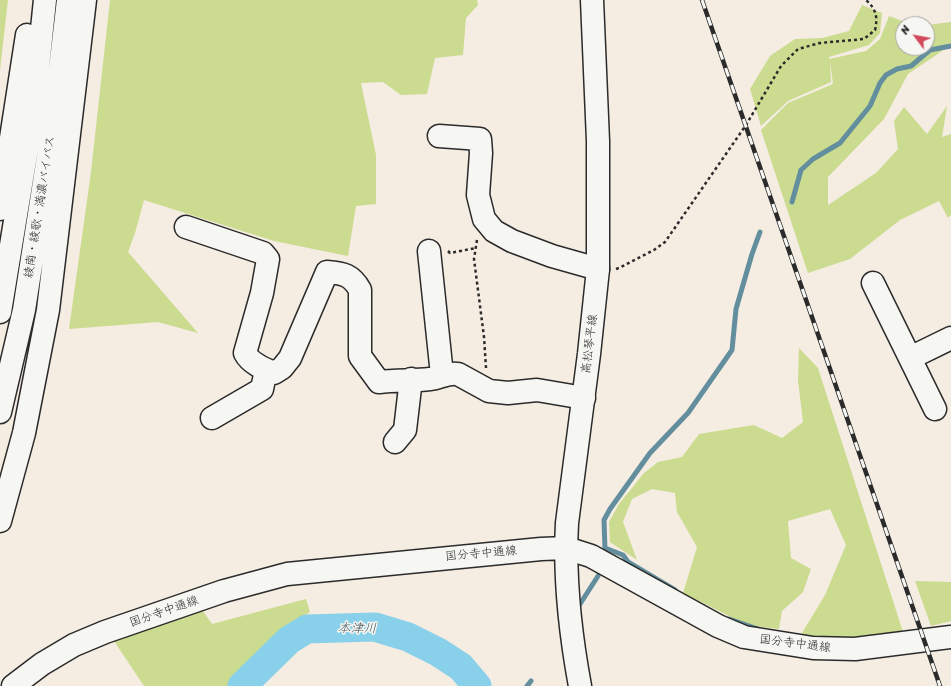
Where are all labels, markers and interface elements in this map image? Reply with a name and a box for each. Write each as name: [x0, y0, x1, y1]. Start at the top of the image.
north arrow: [895, 16, 935, 56]
text: N: [895, 22, 915, 38]
street label: 綾南・綾歌・満濃バイパス: [22, 135, 58, 279]
street label: 高松琴平線: [579, 313, 601, 375]
street label: 国分寺中通線: [445, 544, 517, 564]
street label: 国分寺中通線: [128, 593, 200, 631]
water label: 本津川: [337, 621, 377, 637]
street label: 国分寺中通線: [758, 632, 832, 656]

